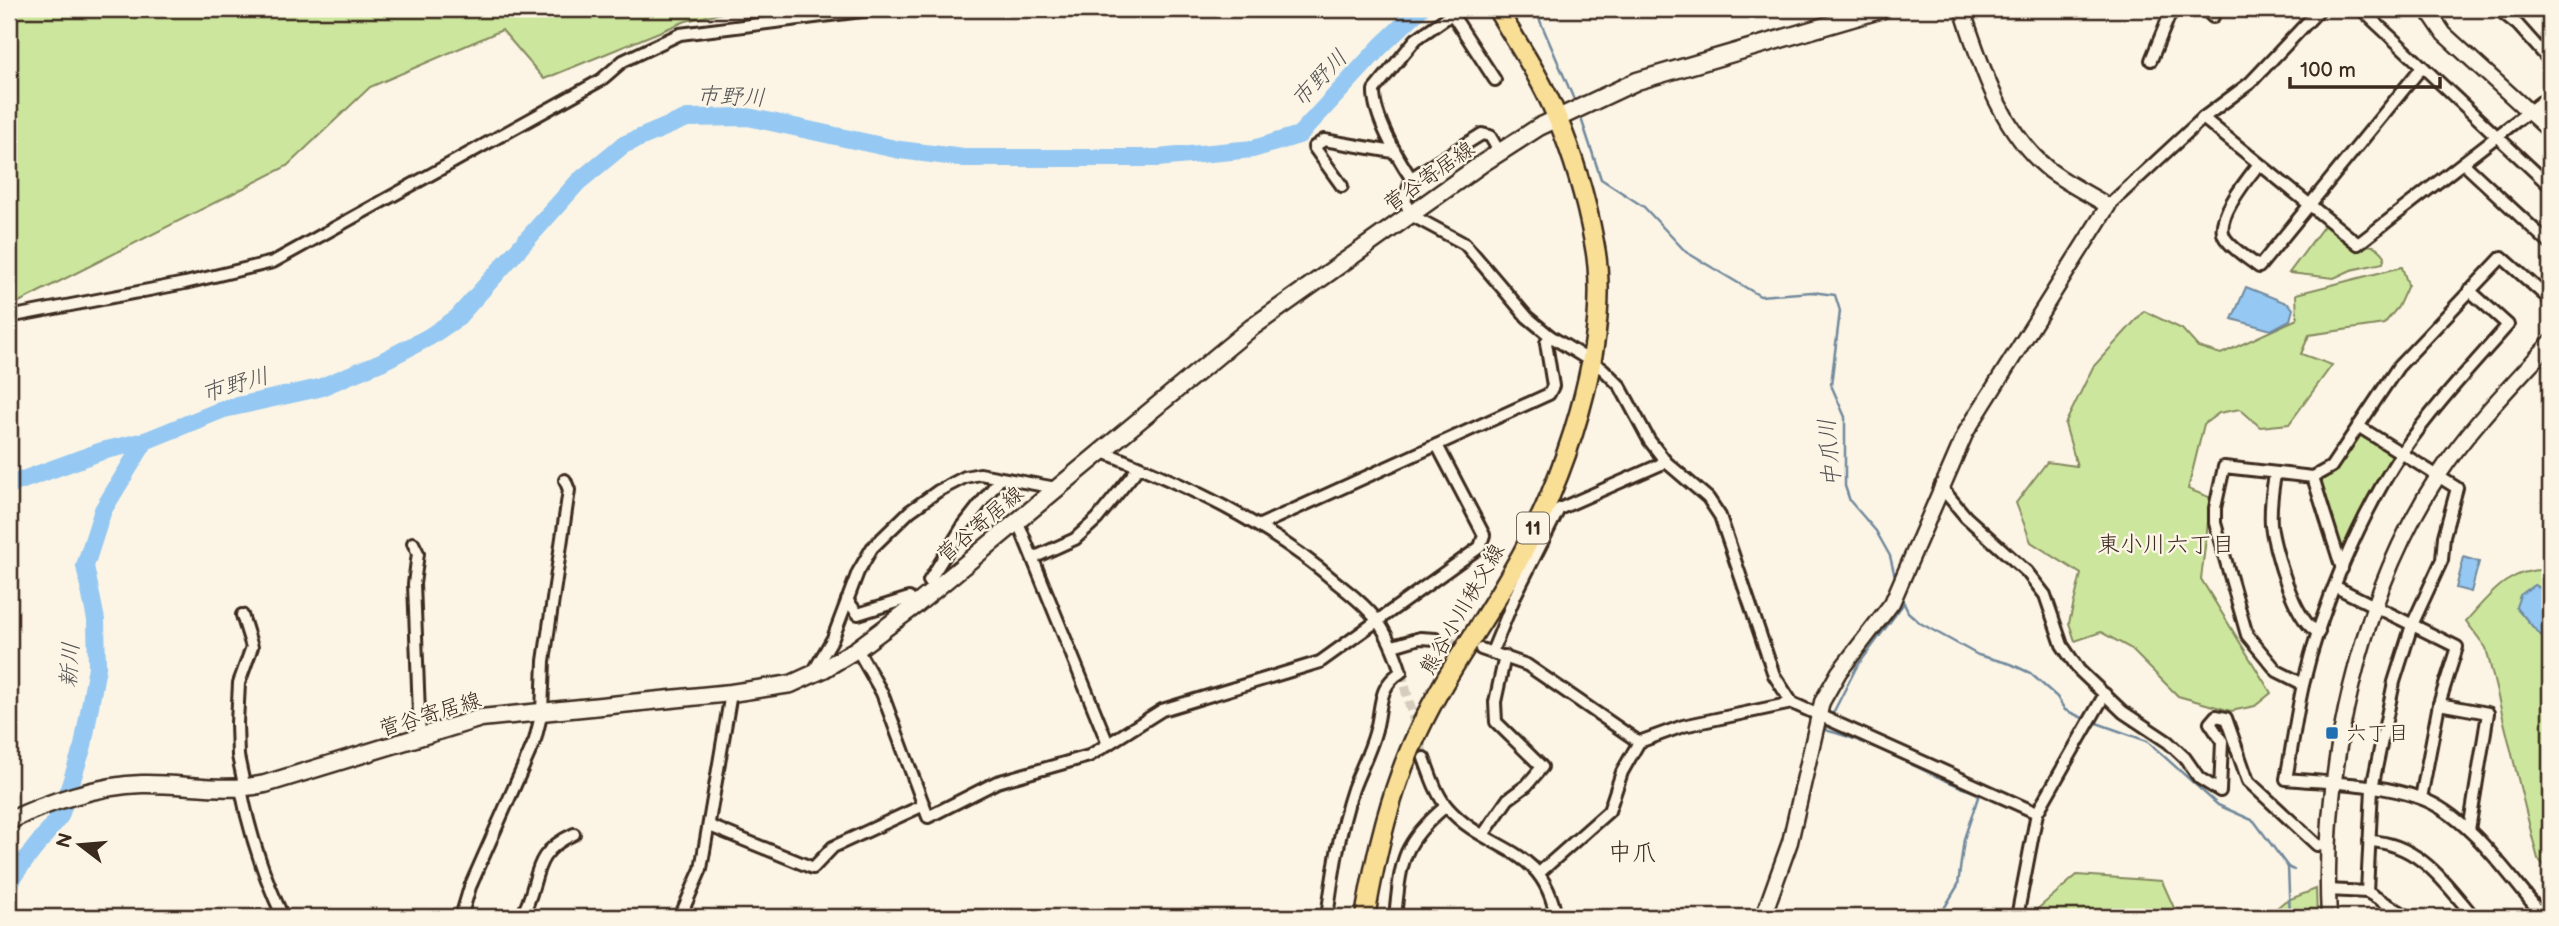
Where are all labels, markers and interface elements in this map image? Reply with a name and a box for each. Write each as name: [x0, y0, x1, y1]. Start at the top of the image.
water label: 市野川: [1286, 44, 1354, 113]
scale bar: [2290, 46, 2440, 90]
text: 100 m: [2300, 58, 2356, 83]
water label: 市野川: [696, 82, 766, 112]
street label: 菅谷寄居線: [1379, 136, 1479, 217]
water label: 市野川: [198, 362, 272, 408]
water label: 中爪川: [1813, 417, 1847, 489]
street label: 菅谷寄居線: [932, 481, 1029, 568]
road number: 11: [1517, 512, 1549, 544]
district label: 東小川六丁目: [2097, 531, 2235, 559]
street label: 熊谷小川秩父線: [1415, 539, 1510, 679]
water label: 新川: [54, 641, 86, 689]
street label: 菅谷寄居線: [376, 687, 484, 742]
place label: 六丁目: [2346, 721, 2409, 746]
marker: 六丁目: [2324, 725, 2340, 741]
north arrow: [46, 810, 116, 880]
text: N: [52, 831, 78, 851]
district label: 中爪: [1608, 838, 1656, 867]

